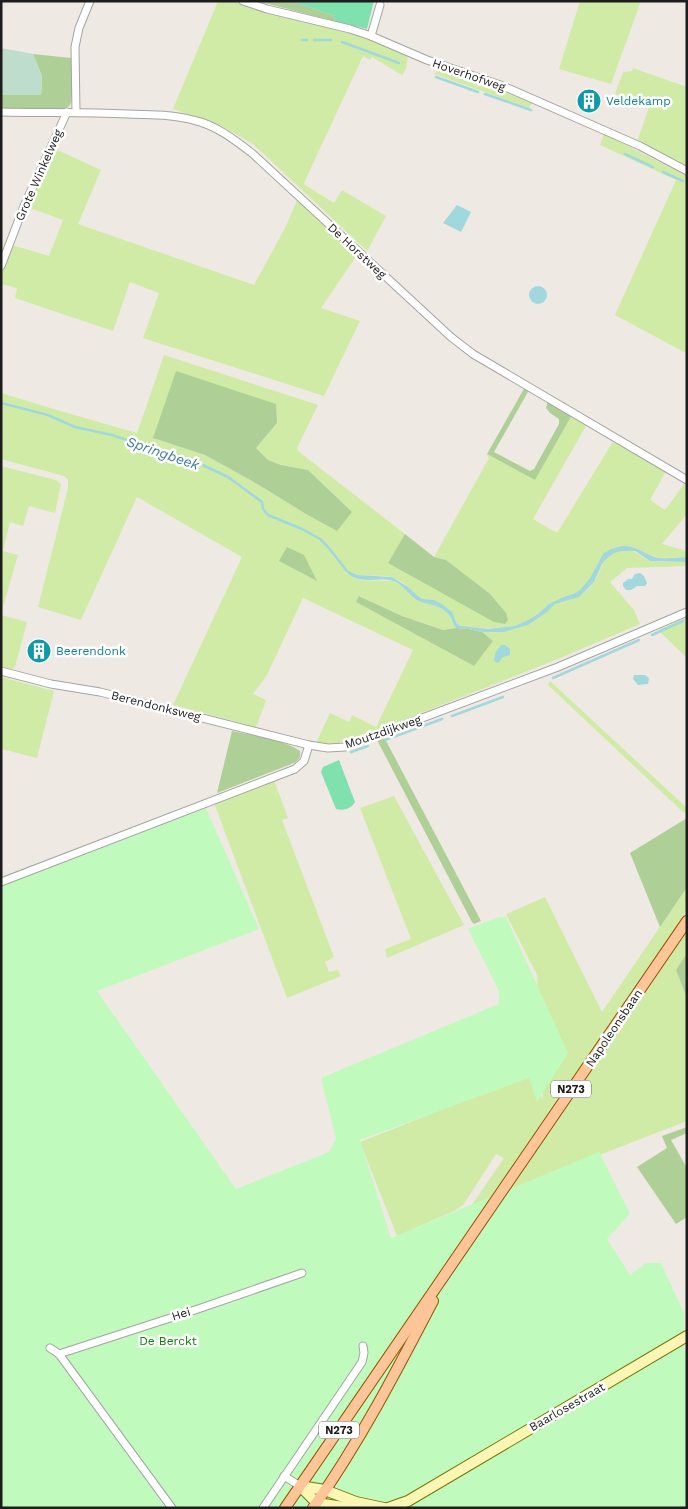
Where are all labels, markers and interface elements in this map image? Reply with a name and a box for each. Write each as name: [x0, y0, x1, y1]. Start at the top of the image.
street label: Hoverhofweg: [431, 56, 508, 94]
building icon: Veldekamp: [576, 88, 602, 114]
place label: Veldekamp: [606, 94, 671, 108]
street label: Grote Winkelweg: [13, 127, 66, 223]
street label: De Horstweg: [325, 220, 390, 282]
water label: Springbeek: [125, 433, 202, 473]
building icon: Beerendonk: [26, 638, 52, 664]
place label: Beerendonk: [56, 644, 126, 658]
street label: Berendonksweg: [110, 688, 203, 724]
street label: Moutzdijkweg: [343, 712, 424, 752]
street label: Napoleonsbaan: [583, 987, 645, 1069]
road number: N273: [551, 1080, 591, 1098]
street label: Hei: [170, 1304, 192, 1324]
park label: De Berckt: [139, 1334, 197, 1348]
street label: Baarlosestraat: [527, 1380, 607, 1434]
road number: N273: [319, 1422, 359, 1438]

